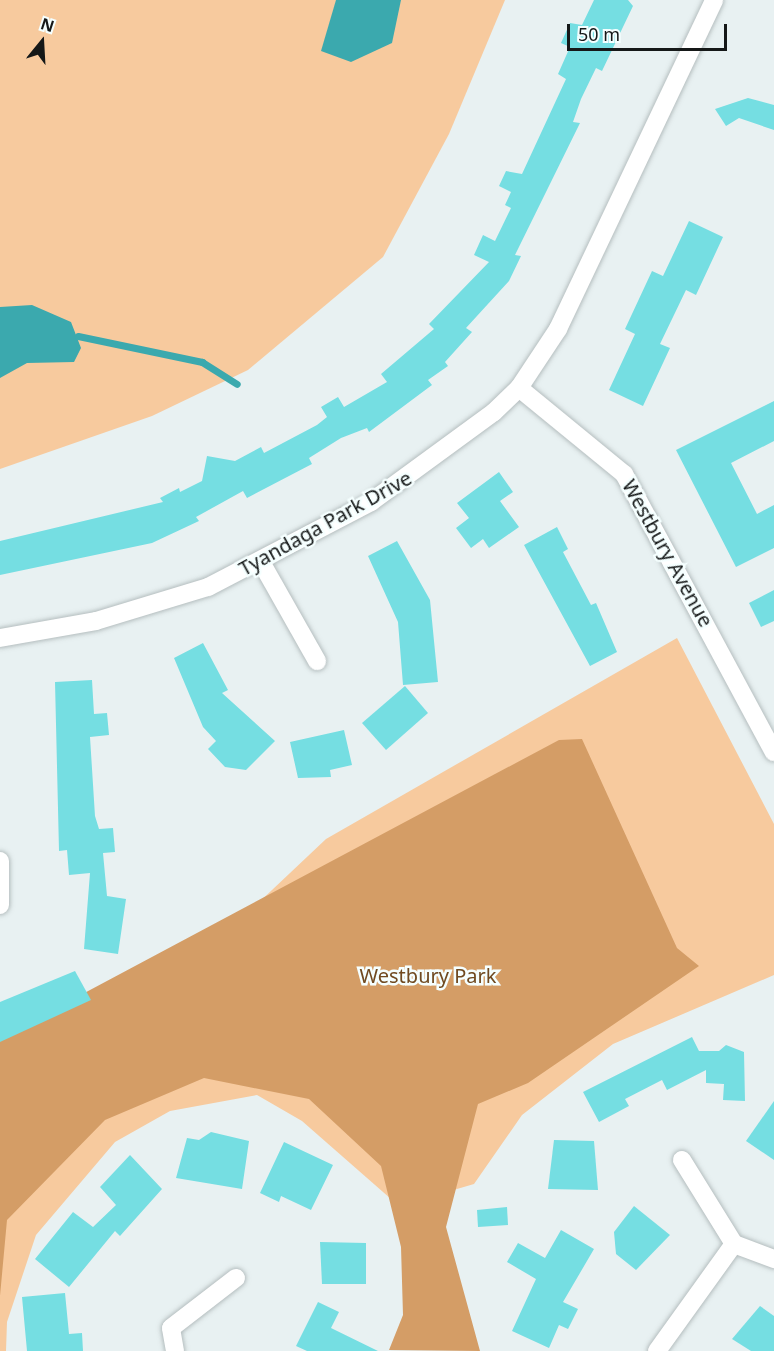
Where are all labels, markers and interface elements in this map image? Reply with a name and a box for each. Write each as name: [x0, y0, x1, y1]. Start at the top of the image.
north arrow: [12, 12, 72, 72]
text: N: [38, 12, 57, 37]
scale bar: [570, 12, 730, 50]
text: 50 m: [578, 22, 620, 46]
street label: Tyandaga Park Drive: [234, 466, 416, 580]
street label: Westbury Avenue: [618, 475, 718, 631]
park label: Westbury Park: [360, 963, 496, 987]

